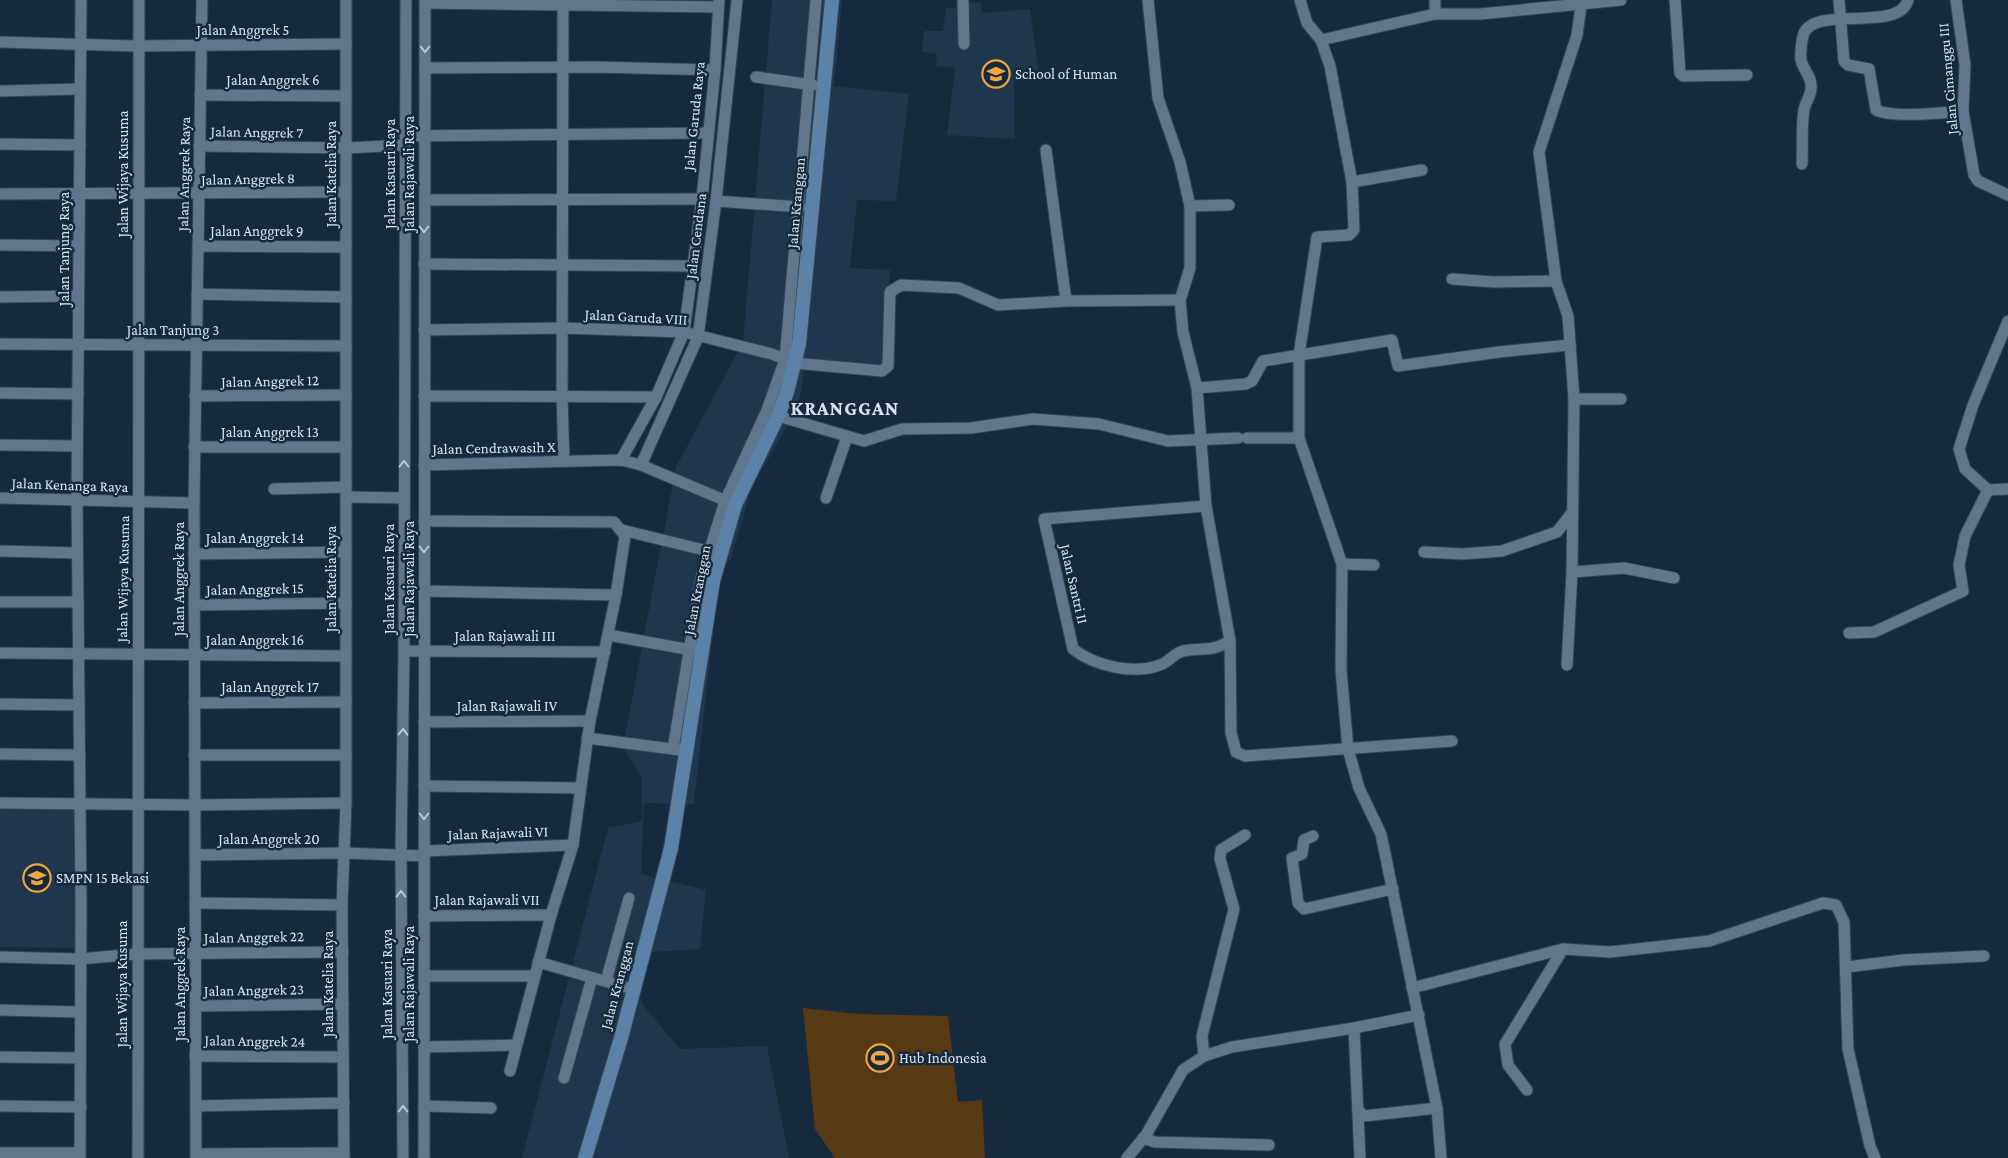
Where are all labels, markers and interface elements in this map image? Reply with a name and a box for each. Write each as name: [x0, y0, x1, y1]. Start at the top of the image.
street label: Jalan Anggrek 5: [195, 22, 289, 39]
street label: Jalan Cimanggu III: [1935, 22, 1962, 137]
one-way arrow: [420, 45, 430, 53]
school or university icon: School of Human: [981, 59, 1011, 89]
street label: Jalan Garuda Raya: [680, 61, 709, 173]
place label: School of Human: [1015, 66, 1117, 82]
street label: Jalan Anggrek 6: [224, 72, 320, 89]
street label: Jalan Wijaya Kusuma: [115, 110, 132, 239]
street label: Jalan Rajawali Raya: [401, 116, 418, 234]
street label: Jalan Anggrek Raya: [175, 117, 194, 233]
street label: Jalan Kasuari Raya: [382, 119, 399, 231]
street label: Jalan Katelia Raya: [323, 121, 340, 229]
street label: Jalan Anggrek 7: [208, 123, 304, 142]
street label: Jalan Kranggan: [784, 157, 809, 251]
street label: Jalan Anggrek 8: [199, 170, 295, 189]
street label: Jalan Tanjung Raya: [56, 192, 73, 308]
street label: Jalan Cendana: [683, 192, 710, 282]
street label: Jalan Anggrek 9: [208, 223, 304, 240]
one-way arrow: [419, 225, 429, 233]
street label: Jalan Garuda VIII: [582, 306, 688, 329]
street label: Jalan Tanjung 3: [125, 322, 219, 339]
street label: Jalan Anggrek 12: [219, 372, 319, 391]
district label: KRANGGAN: [791, 397, 899, 419]
street label: Jalan Anggrek 13: [219, 424, 319, 441]
street label: Jalan Cendrawasih X: [430, 439, 556, 458]
one-way arrow: [399, 460, 409, 468]
street label: Jalan Kenanga Raya: [9, 475, 129, 496]
street label: Jalan Wijaya Kusuma: [114, 515, 133, 645]
street label: Jalan Rajawali Raya: [401, 521, 418, 639]
street label: Jalan Anggrek Raya: [171, 522, 188, 638]
street label: Jalan Kasuari Raya: [381, 524, 398, 636]
street label: Jalan Katelia Raya: [323, 526, 340, 634]
street label: Jalan Anggrek 14: [204, 530, 304, 547]
street label: Jalan Santri II: [1056, 541, 1091, 626]
street label: Jalan Kranggan: [680, 544, 715, 638]
one-way arrow: [419, 545, 429, 553]
street label: Jalan Anggrek 15: [204, 580, 304, 599]
street label: Jalan Rajawali III: [453, 628, 555, 645]
street label: Jalan Anggrek 16: [204, 632, 304, 649]
street label: Jalan Anggrek 17: [219, 679, 319, 696]
street label: Jalan Rajawali IV: [455, 698, 558, 715]
one-way arrow: [398, 728, 408, 736]
one-way arrow: [419, 812, 429, 820]
street label: Jalan Rajawali VI: [446, 823, 549, 844]
street label: Jalan Anggrek 20: [216, 831, 320, 848]
school or university icon: SMPN 15 Bekasi: [22, 863, 52, 893]
place label: SMPN 15 Bekasi: [56, 870, 149, 886]
one-way arrow: [396, 890, 406, 898]
street label: Jalan Rajawali VII: [433, 892, 540, 909]
street label: Jalan Wijaya Kusuma: [114, 920, 131, 1049]
street label: Jalan Rajawali Raya: [401, 926, 418, 1044]
street label: Jalan Anggrek Raya: [172, 927, 189, 1043]
street label: Jalan Anggrek 22: [202, 928, 304, 947]
street label: Jalan Kasuari Raya: [379, 929, 396, 1041]
street label: Jalan Katelia Raya: [320, 931, 337, 1039]
street label: Jalan Kranggan: [597, 939, 637, 1033]
street label: Jalan Anggrek 23: [202, 981, 304, 1000]
street label: Jalan Anggrek 24: [203, 1032, 305, 1051]
sports icon: Hub Indonesia: [865, 1043, 895, 1073]
place label: Hub Indonesia: [899, 1050, 987, 1066]
one-way arrow: [398, 1105, 408, 1113]

